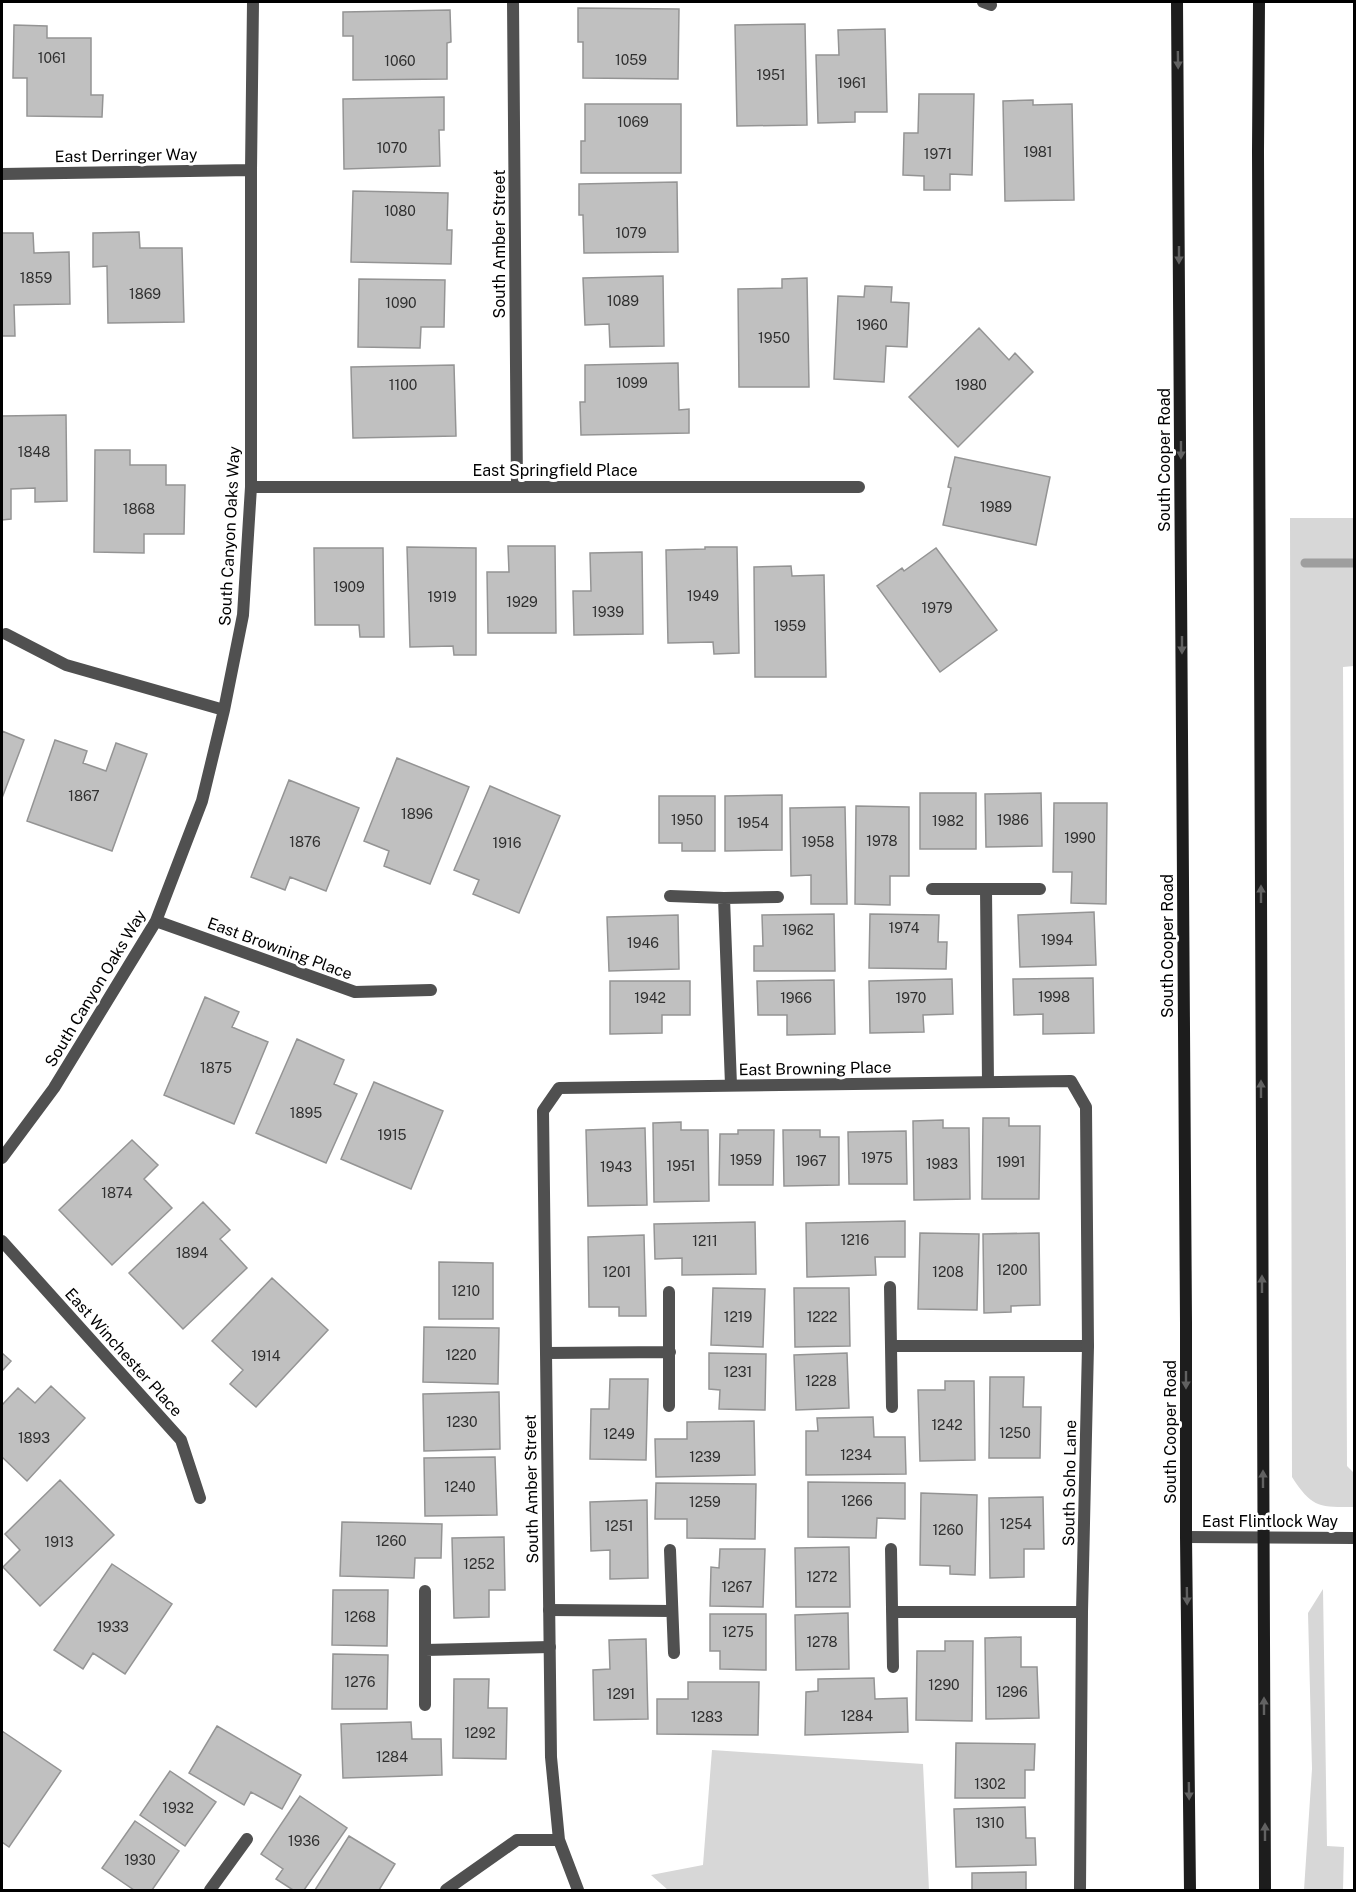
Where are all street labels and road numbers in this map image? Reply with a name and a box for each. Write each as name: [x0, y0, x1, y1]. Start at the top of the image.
street label: East Derringer Way: [54, 145, 198, 166]
street label: South Amber Street: [490, 169, 509, 319]
street label: South Cooper Road: [1155, 388, 1174, 532]
street label: South Canyon Oaks Way: [215, 445, 244, 626]
street label: East Springfield Place: [472, 461, 638, 480]
street label: South Cooper Road: [1158, 874, 1177, 1018]
street label: South Canyon Oaks Way: [41, 906, 150, 1070]
street label: East Browning Place: [205, 913, 355, 984]
street label: East Browning Place: [738, 1058, 892, 1079]
street label: East Winchester Place: [61, 1284, 186, 1420]
street label: South Cooper Road: [1161, 1360, 1180, 1504]
street label: South Amber Street: [521, 1414, 542, 1564]
street label: South Soho Lane: [1059, 1420, 1080, 1546]
street label: East Flintlock Way: [1202, 1512, 1339, 1531]

